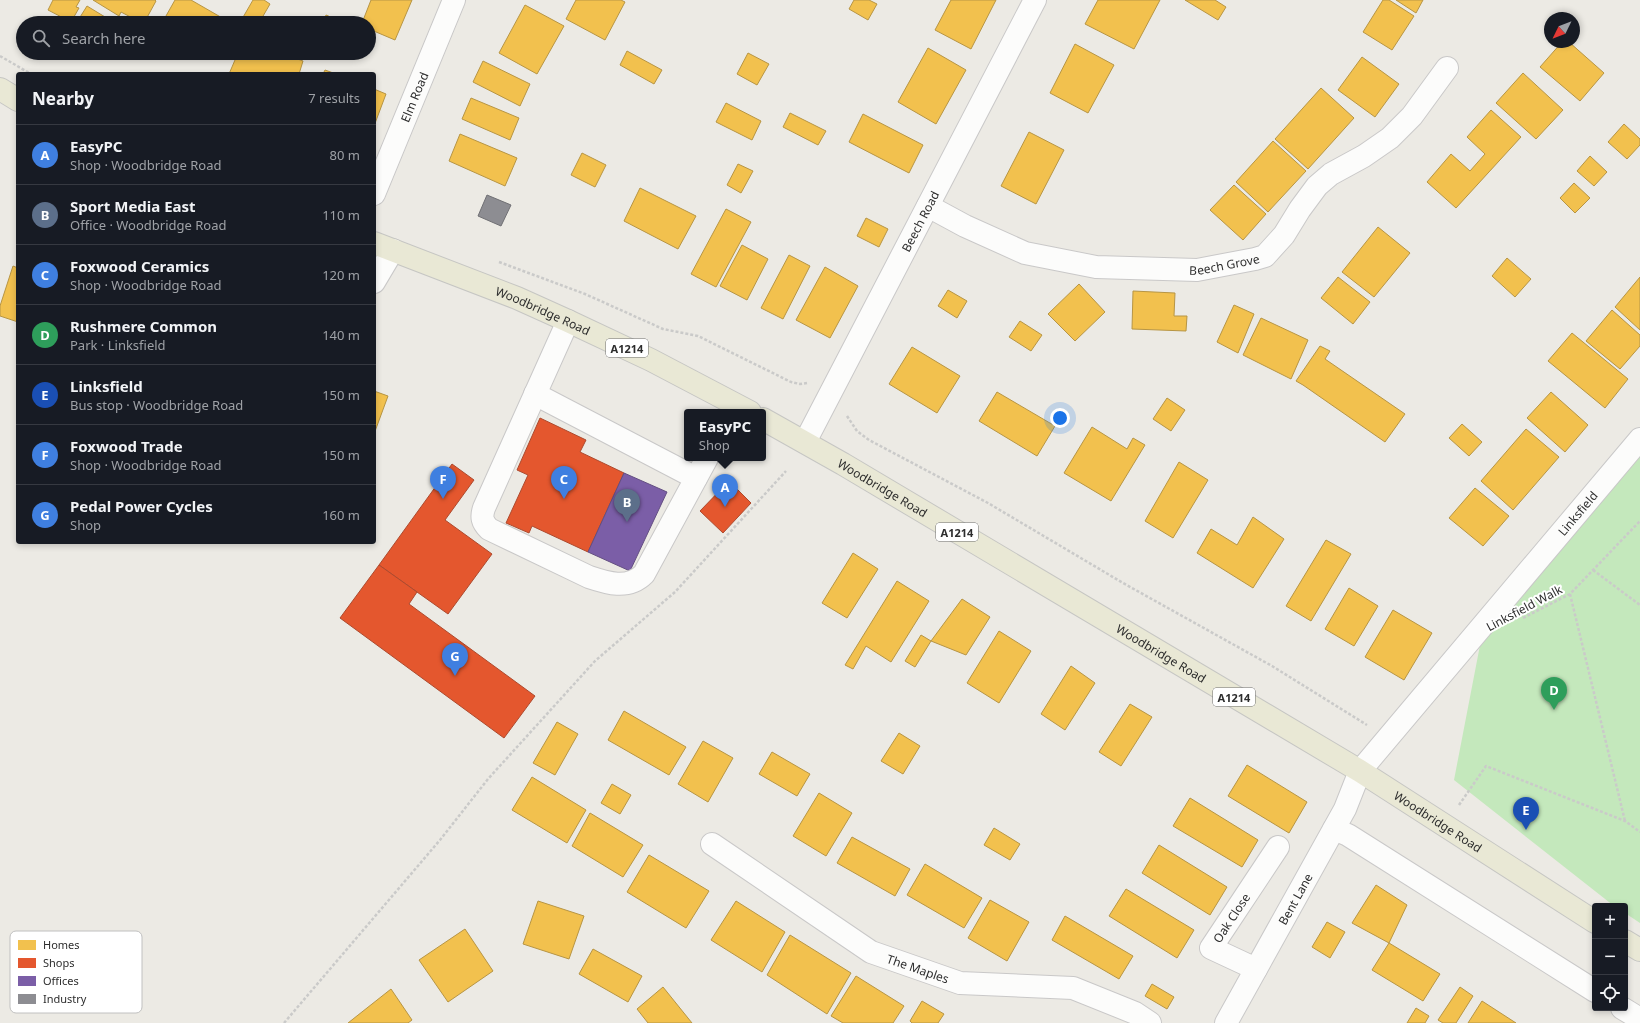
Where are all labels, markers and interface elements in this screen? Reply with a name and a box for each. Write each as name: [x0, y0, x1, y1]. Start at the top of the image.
north arrow: [1544, 12, 1580, 48]
search box: [16, 16, 376, 60]
icon: search: [30, 27, 52, 49]
text: Search here: [62, 28, 145, 48]
street label: Elm Road: [396, 69, 432, 125]
text: Nearby: [32, 87, 94, 110]
text: 7 results: [308, 89, 360, 107]
text: EasyPC: [70, 136, 122, 156]
text: A: [41, 146, 50, 164]
text: 80 m: [330, 146, 360, 164]
text: Shop · Woodbridge Road: [70, 156, 222, 174]
street label: Beech Road: [897, 188, 943, 255]
text: Sport Media East: [70, 196, 196, 216]
text: B: [41, 206, 49, 224]
text: 110 m: [322, 206, 360, 224]
text: Office · Woodbridge Road: [70, 216, 226, 234]
street label: Beech Grove: [1189, 250, 1262, 279]
text: Foxwood Ceramics: [70, 256, 209, 276]
text: C: [41, 266, 49, 284]
text: 120 m: [322, 266, 360, 284]
text: Shop · Woodbridge Road: [70, 276, 222, 294]
street label: Woodbridge Road: [493, 282, 593, 339]
text: Rushmere Common: [70, 316, 217, 336]
text: D: [40, 326, 50, 344]
text: 140 m: [322, 326, 360, 344]
text: Park · Linksfield: [70, 336, 166, 354]
road number: A1214: [606, 339, 648, 357]
text: Linksfield: [70, 376, 143, 396]
text: E: [41, 386, 49, 404]
text: 150 m: [322, 386, 360, 404]
text: Bus stop · Woodbridge Road: [70, 396, 243, 414]
your location: [1050, 408, 1070, 428]
popup: [684, 409, 766, 461]
text: EasyPC: [699, 416, 751, 436]
text: Foxwood Trade: [70, 436, 183, 456]
text: Shop: [699, 436, 730, 454]
text: F: [41, 446, 49, 464]
text: 150 m: [322, 446, 360, 464]
street label: Woodbridge Road: [835, 454, 931, 521]
text: Shop · Woodbridge Road: [70, 456, 222, 474]
pin: F: [430, 466, 456, 499]
pin: C: [551, 466, 577, 499]
pin: A: [712, 474, 738, 507]
street label: Linksfield: [1554, 487, 1601, 539]
pin: B: [614, 489, 640, 522]
text: Pedal Power Cycles: [70, 496, 213, 516]
text: G: [40, 506, 50, 524]
text: 160 m: [322, 506, 360, 524]
text: Shop: [70, 516, 101, 534]
road number: A1214: [936, 523, 978, 541]
street label: Linksfield Walk: [1483, 581, 1565, 635]
street label: Woodbridge Road: [1113, 620, 1209, 686]
pin: G: [442, 643, 468, 676]
pin: D: [1541, 677, 1567, 710]
road number: A1214: [1213, 688, 1255, 706]
street label: Woodbridge Road: [1391, 787, 1486, 856]
pin: E: [1513, 797, 1539, 830]
street label: Bent Lane: [1274, 870, 1316, 928]
street label: Oak Close: [1208, 889, 1254, 946]
map controls: [1592, 903, 1628, 1011]
button: +: [1592, 903, 1628, 939]
legend: [10, 931, 142, 1013]
text: Homes: [43, 937, 80, 952]
button: −: [1592, 939, 1628, 975]
street label: The Maples: [885, 950, 952, 987]
text: Shops: [43, 955, 75, 970]
text: Offices: [43, 973, 79, 988]
button: locate: [1592, 975, 1628, 1011]
text: Industry: [43, 991, 87, 1006]

